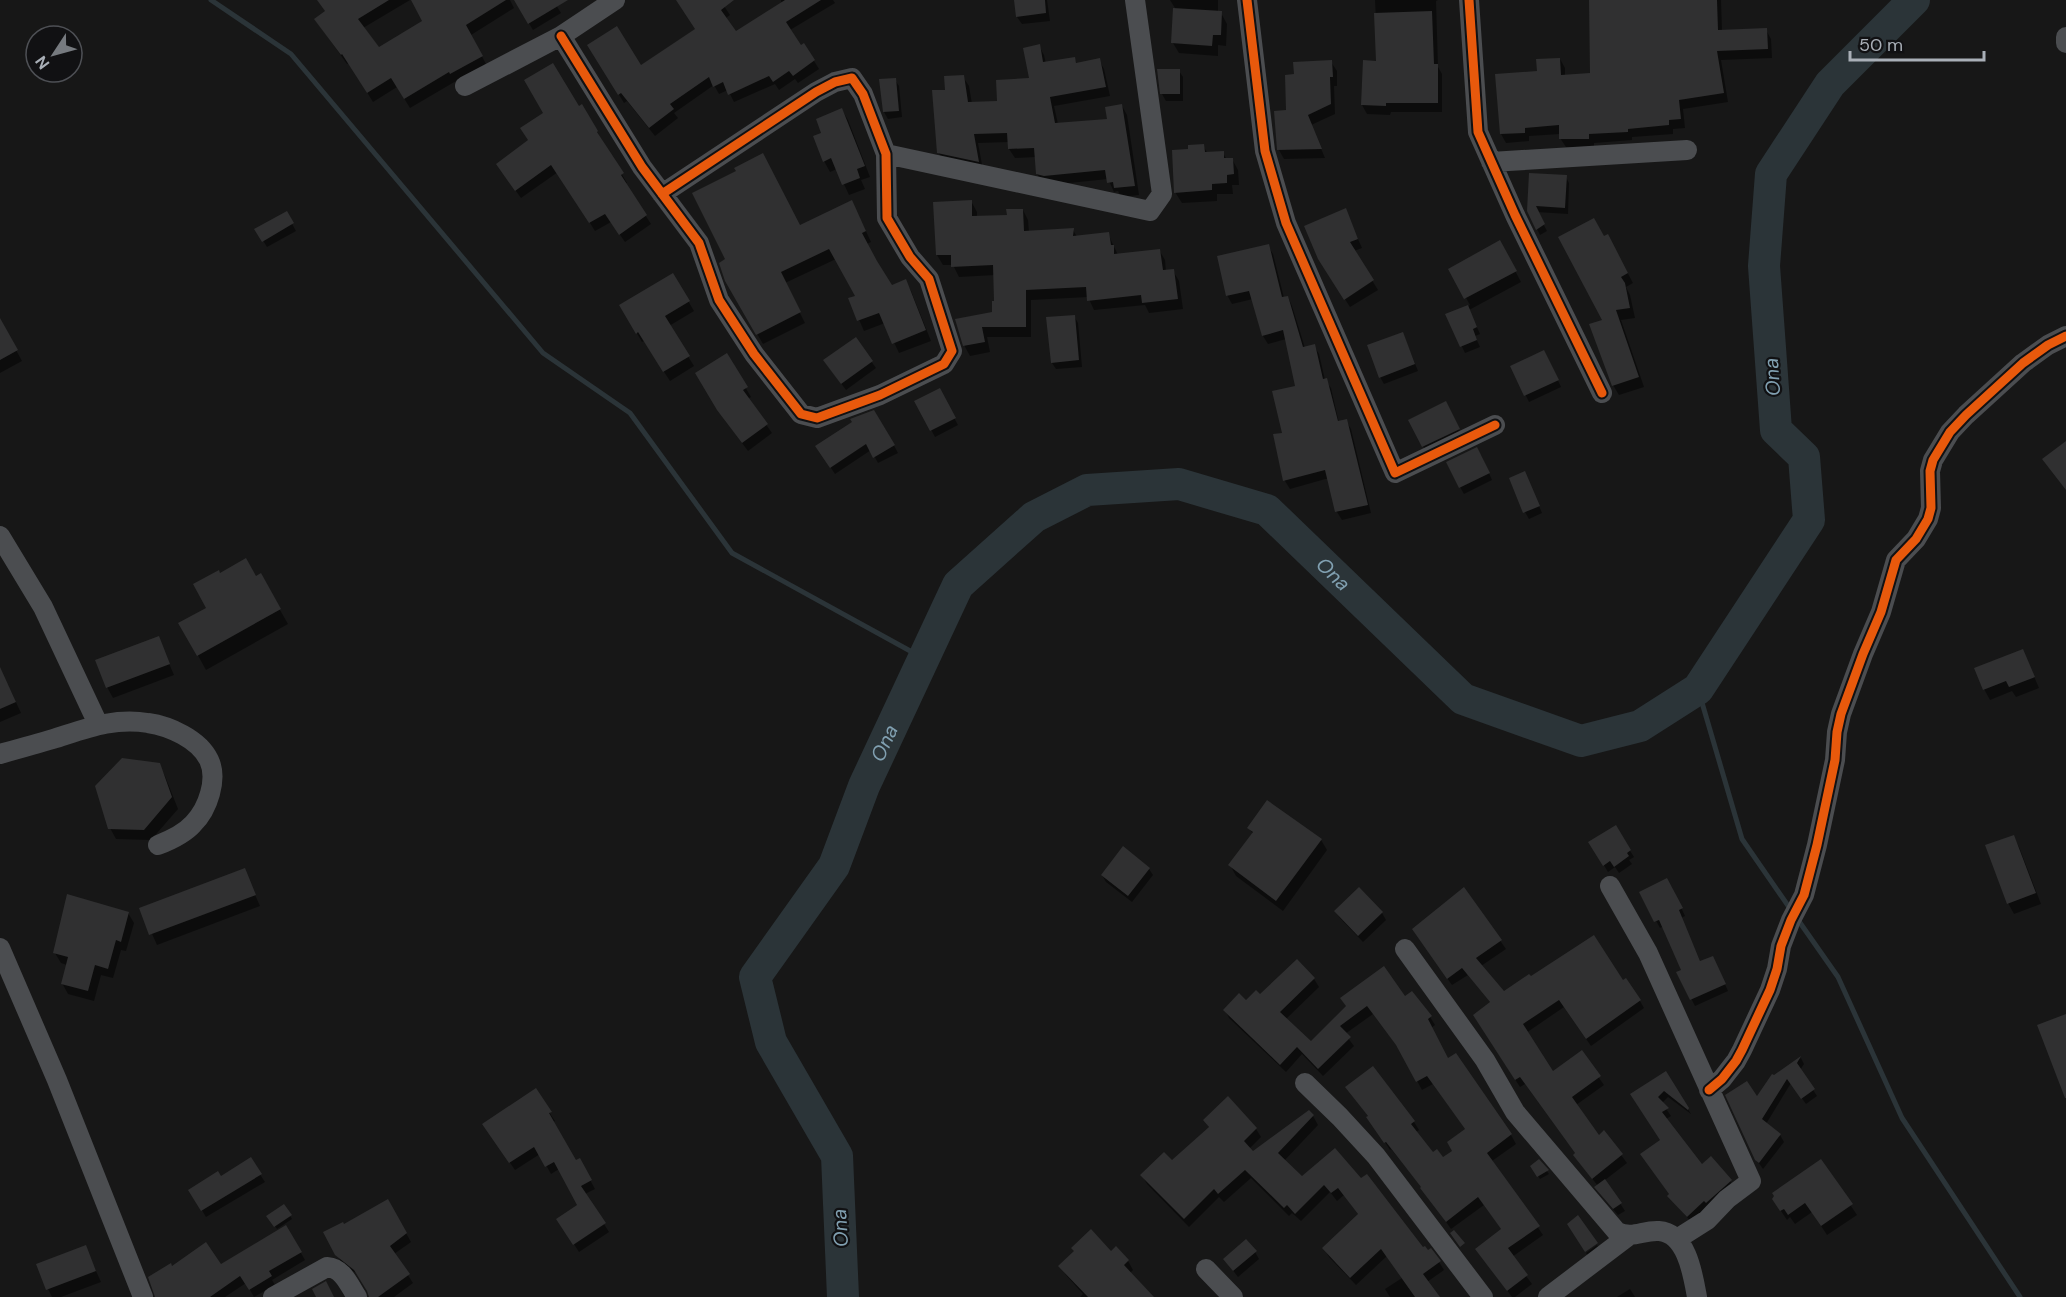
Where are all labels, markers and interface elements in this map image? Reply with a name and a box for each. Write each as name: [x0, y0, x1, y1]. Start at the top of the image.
north arrow: [24, 24, 84, 84]
scale bar: [1850, 24, 1984, 62]
text: 50 m: [1859, 33, 1903, 57]
text: N: [30, 52, 54, 73]
water label: Ona: [1758, 357, 1786, 397]
water label: Ona: [1311, 551, 1356, 597]
water label: Ona: [864, 720, 904, 766]
water label: Ona: [826, 1208, 854, 1248]

